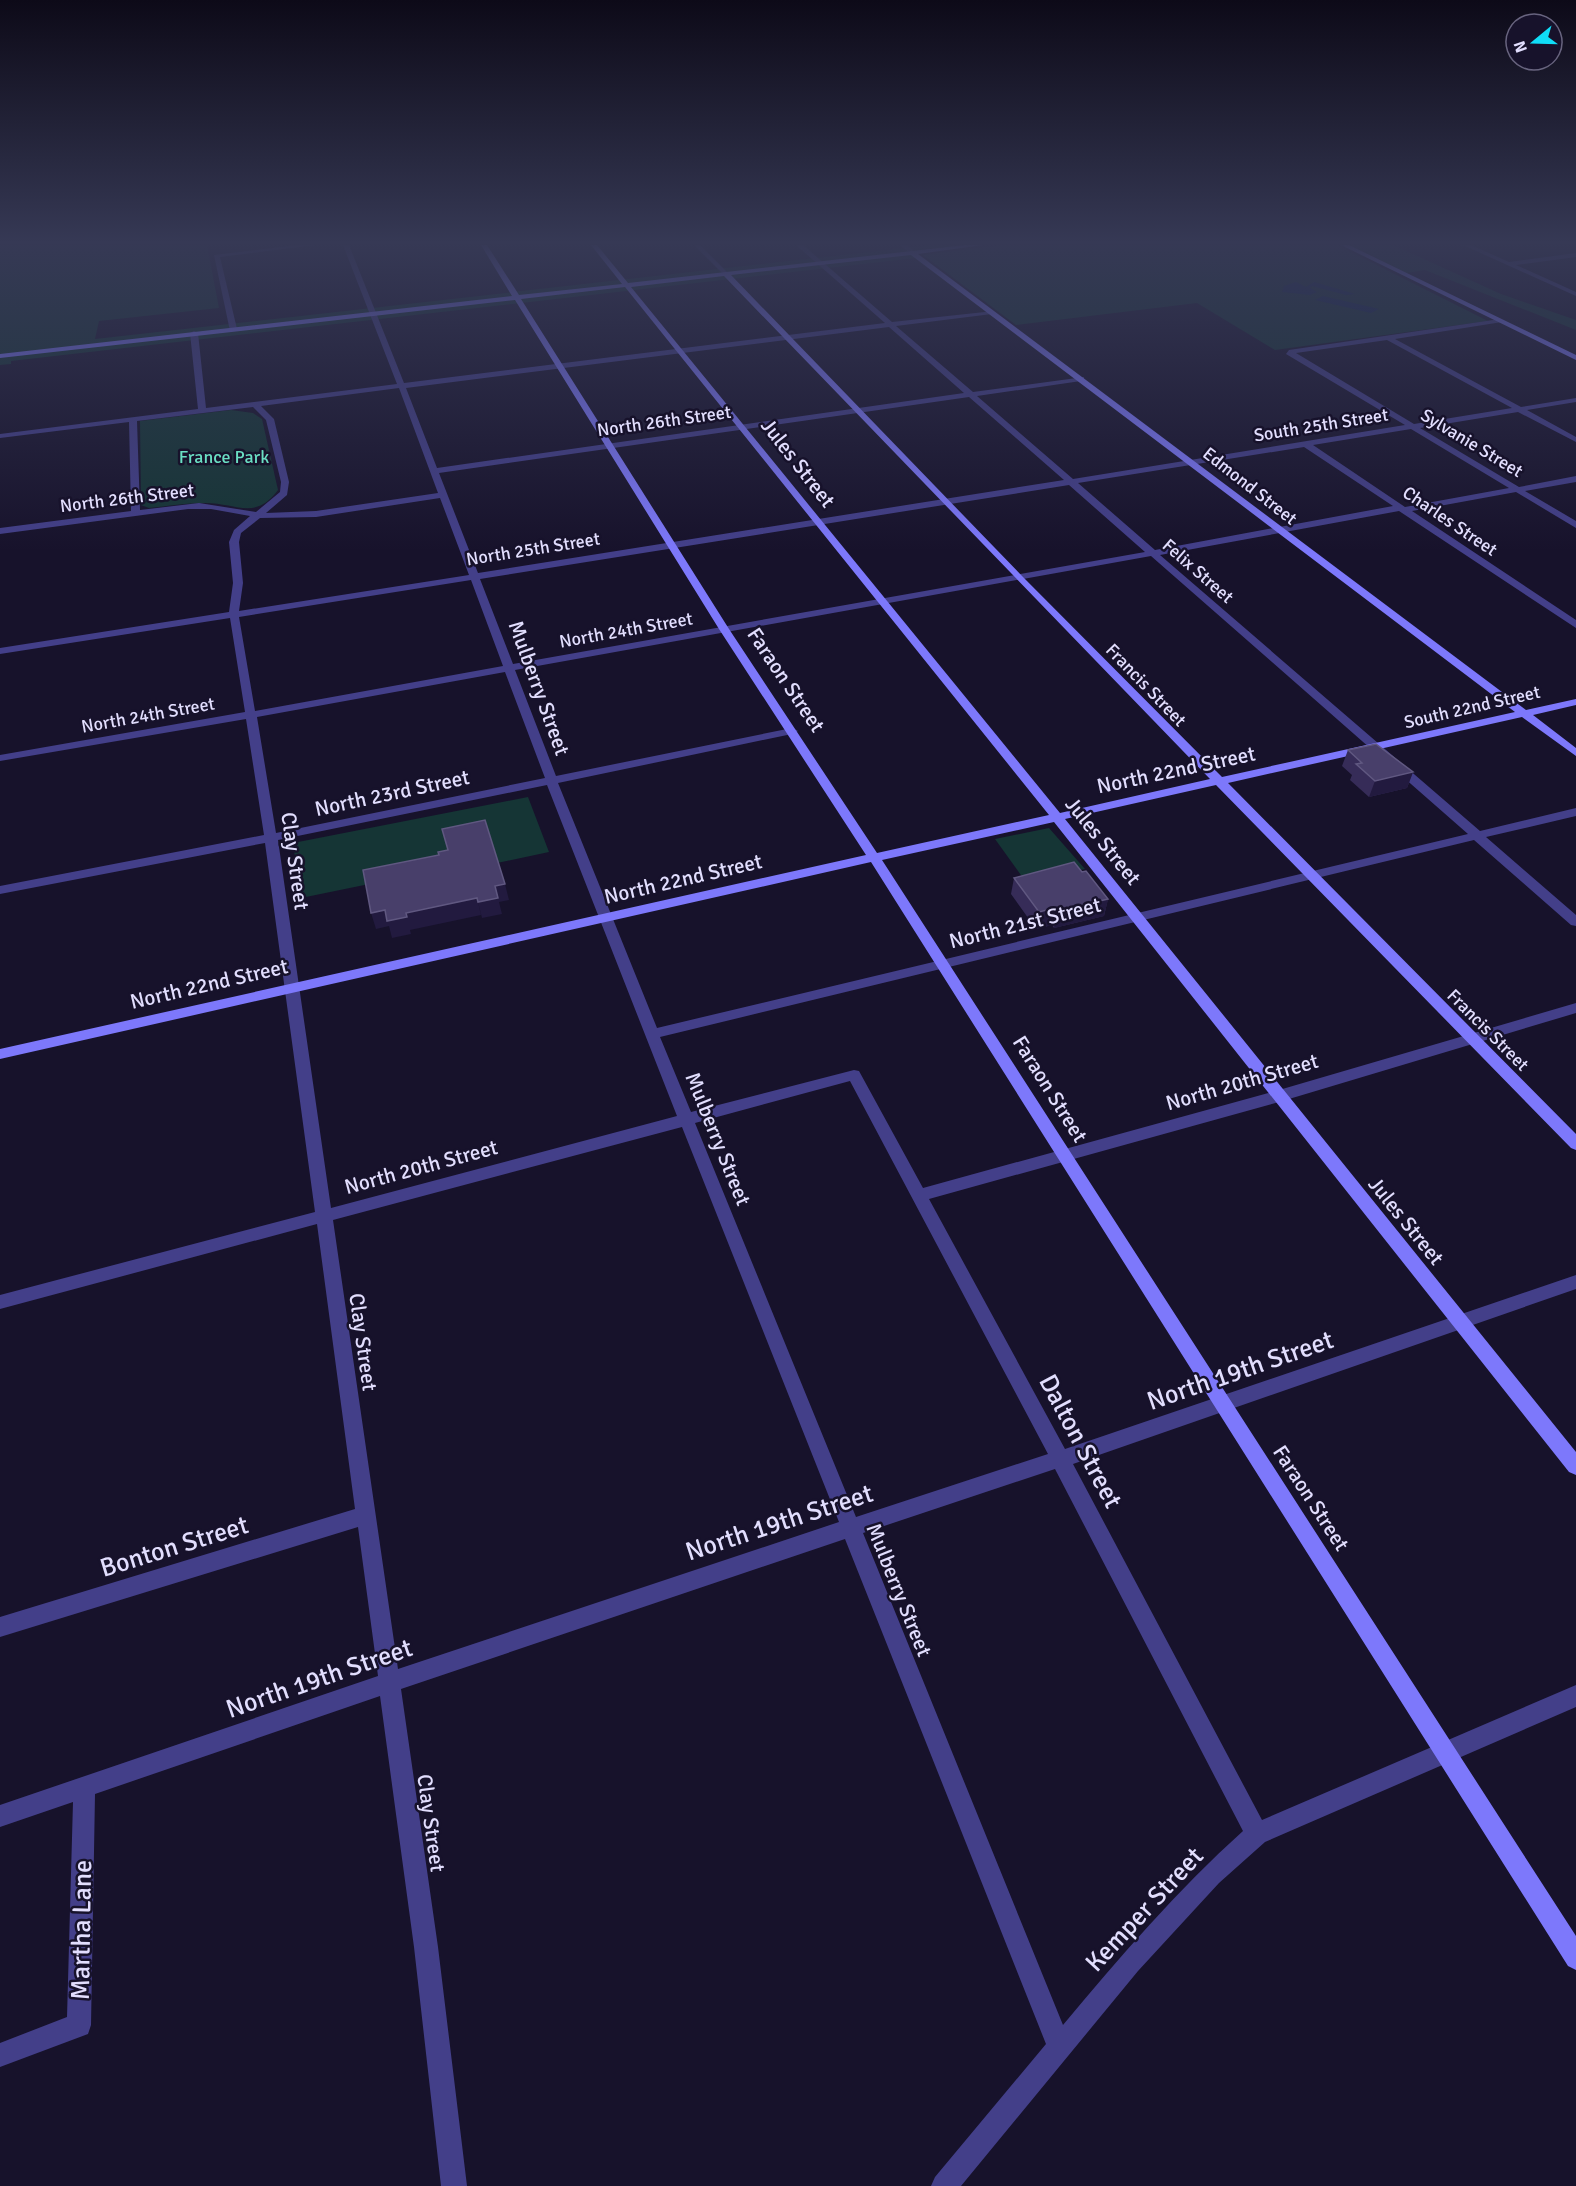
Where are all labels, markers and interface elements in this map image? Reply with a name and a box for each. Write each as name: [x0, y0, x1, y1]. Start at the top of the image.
north arrow: [1504, 12, 1564, 72]
text: N: [1509, 38, 1532, 55]
street label: North 26th Street: [596, 401, 732, 441]
street label: South 25th Street: [1252, 404, 1390, 446]
street label: Sylvanie Street: [1417, 404, 1527, 482]
street label: Jules Street: [755, 413, 841, 513]
street label: Edmond Street: [1199, 442, 1301, 530]
park label: France Park: [179, 446, 269, 468]
street label: North 26th Street: [59, 479, 195, 517]
street label: Charles Street: [1399, 481, 1501, 561]
street label: North 25th Street: [465, 528, 601, 570]
street label: Felix Street: [1158, 534, 1238, 608]
street label: North 24th Street: [558, 607, 694, 653]
street label: Mulberry Street: [503, 617, 575, 759]
street label: Faraon Street: [741, 623, 831, 737]
street label: Francis Street: [1101, 639, 1191, 731]
street label: South 22nd Street: [1402, 681, 1542, 733]
street label: North 24th Street: [80, 692, 216, 738]
street label: North 22nd Street: [1094, 741, 1258, 799]
street label: North 23rd Street: [312, 764, 472, 822]
street label: Jules Street: [1060, 792, 1146, 890]
street label: Clay Street: [275, 810, 315, 912]
street label: North 22nd Street: [601, 848, 765, 910]
street label: North 21st Street: [947, 892, 1103, 954]
street label: North 22nd Street: [127, 953, 291, 1015]
street label: Francis Street: [1442, 984, 1534, 1076]
street label: Faraon Street: [1007, 1031, 1093, 1147]
street label: North 20th Street: [1163, 1048, 1321, 1116]
street label: Mulberry Street: [679, 1069, 757, 1209]
street label: North 20th Street: [342, 1134, 500, 1200]
street label: Jules Street: [1363, 1172, 1449, 1270]
street label: Clay Street: [343, 1291, 383, 1393]
street label: North 19th Street: [1143, 1324, 1338, 1418]
street label: Dalton Street: [1031, 1369, 1129, 1514]
street label: Faraon Street: [1267, 1440, 1355, 1556]
street label: North 19th Street: [682, 1478, 877, 1568]
street label: Bonton Street: [96, 1509, 252, 1585]
street label: Mulberry Street: [860, 1520, 938, 1660]
street label: North 19th Street: [222, 1632, 417, 1726]
street label: Clay Street: [411, 1772, 451, 1874]
street label: Kemper Street: [1079, 1841, 1211, 1979]
street label: Martha Lane: [65, 1860, 99, 2000]

